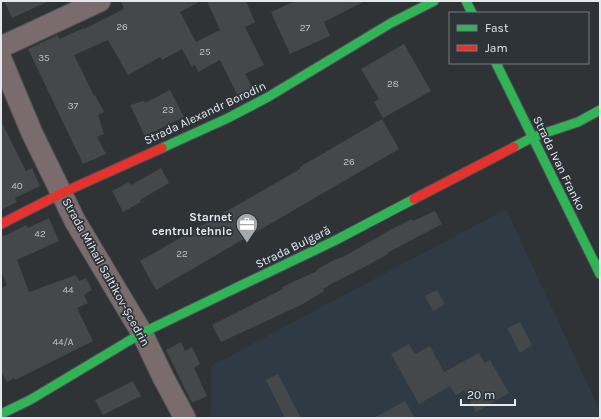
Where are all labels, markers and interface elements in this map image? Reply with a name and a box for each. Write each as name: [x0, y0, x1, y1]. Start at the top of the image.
legend: [449, 12, 589, 64]
house number: 26: [116, 21, 128, 33]
text: Fast: [485, 21, 509, 35]
house number: 27: [300, 22, 311, 34]
text: Jam: [485, 41, 508, 55]
house number: 25: [199, 46, 211, 58]
house number: 35: [38, 52, 50, 64]
house number: 28: [387, 78, 399, 90]
street label: Strada Alexandr Borodin: [142, 79, 268, 147]
house number: 37: [68, 100, 79, 112]
house number: 23: [162, 104, 174, 116]
street label: Strada Ivan Franko: [530, 114, 588, 212]
house number: 26: [343, 156, 355, 168]
house number: 40: [11, 180, 23, 192]
street label: Strada Mihail Saltîkov-Șcedrin: [59, 195, 153, 349]
place label: Starnet centrul tehnic: [152, 210, 232, 238]
office icon: Starnet centrul tehnic: [234, 211, 260, 244]
street label: Strada Bulgară: [253, 223, 333, 271]
house number: 42: [34, 228, 46, 240]
house number: 22: [176, 248, 188, 260]
house number: 44: [62, 284, 74, 296]
house number: 44/A: [52, 336, 74, 348]
scale bar: [461, 381, 515, 407]
text: 20 m: [467, 388, 495, 402]

